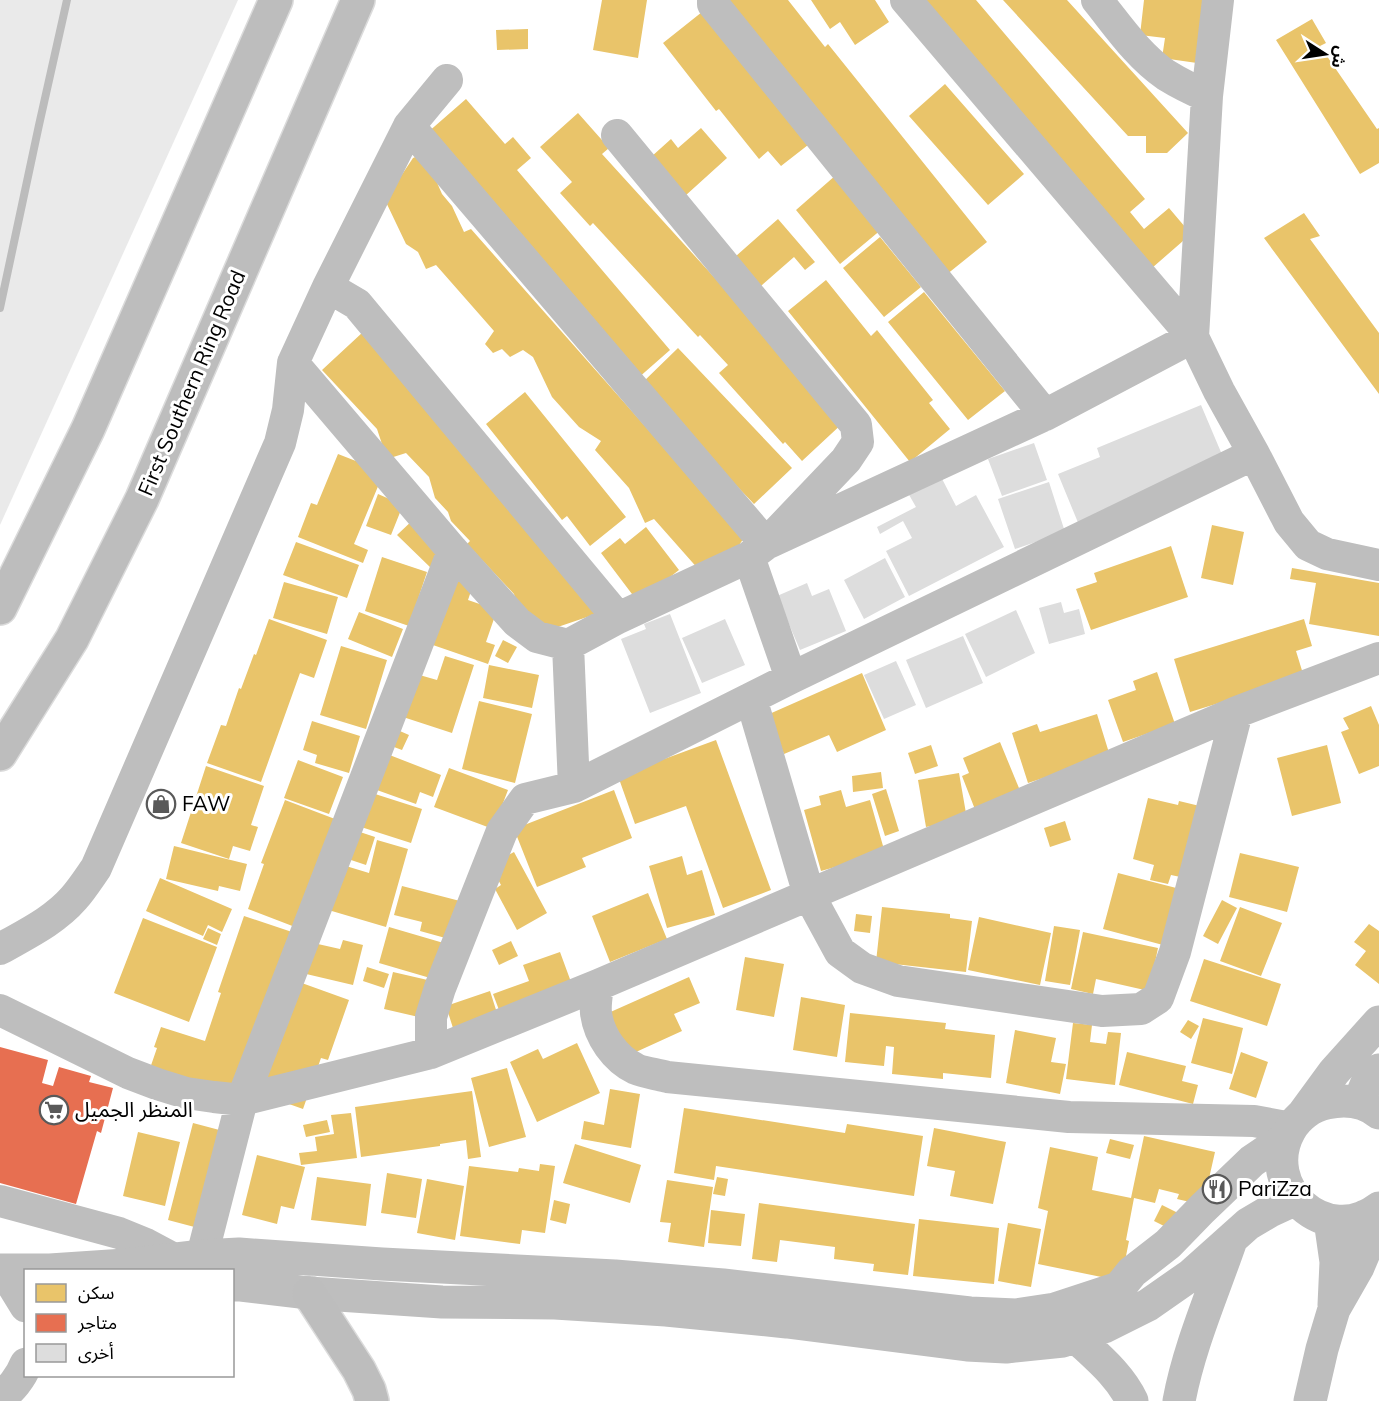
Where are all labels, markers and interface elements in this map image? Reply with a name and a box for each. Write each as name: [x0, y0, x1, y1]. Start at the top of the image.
north arrow: [1295, 24, 1355, 84]
text: ش: [1328, 44, 1352, 70]
street label: First Southern Ring Road: [132, 266, 250, 499]
shop icon: FAW: [145, 788, 177, 820]
place label: FAW: [182, 790, 230, 816]
supermarket icon: المنظر الجميل: [38, 1094, 70, 1126]
place label: المنظر الجميل: [75, 1096, 193, 1122]
restaurant icon: PariZza: [1201, 1173, 1233, 1205]
place label: PariZza: [1238, 1175, 1312, 1201]
legend: [24, 1269, 234, 1377]
text: سكن: [78, 1281, 114, 1304]
text: متاجر: [77, 1311, 117, 1334]
text: أخرى: [78, 1341, 114, 1364]

